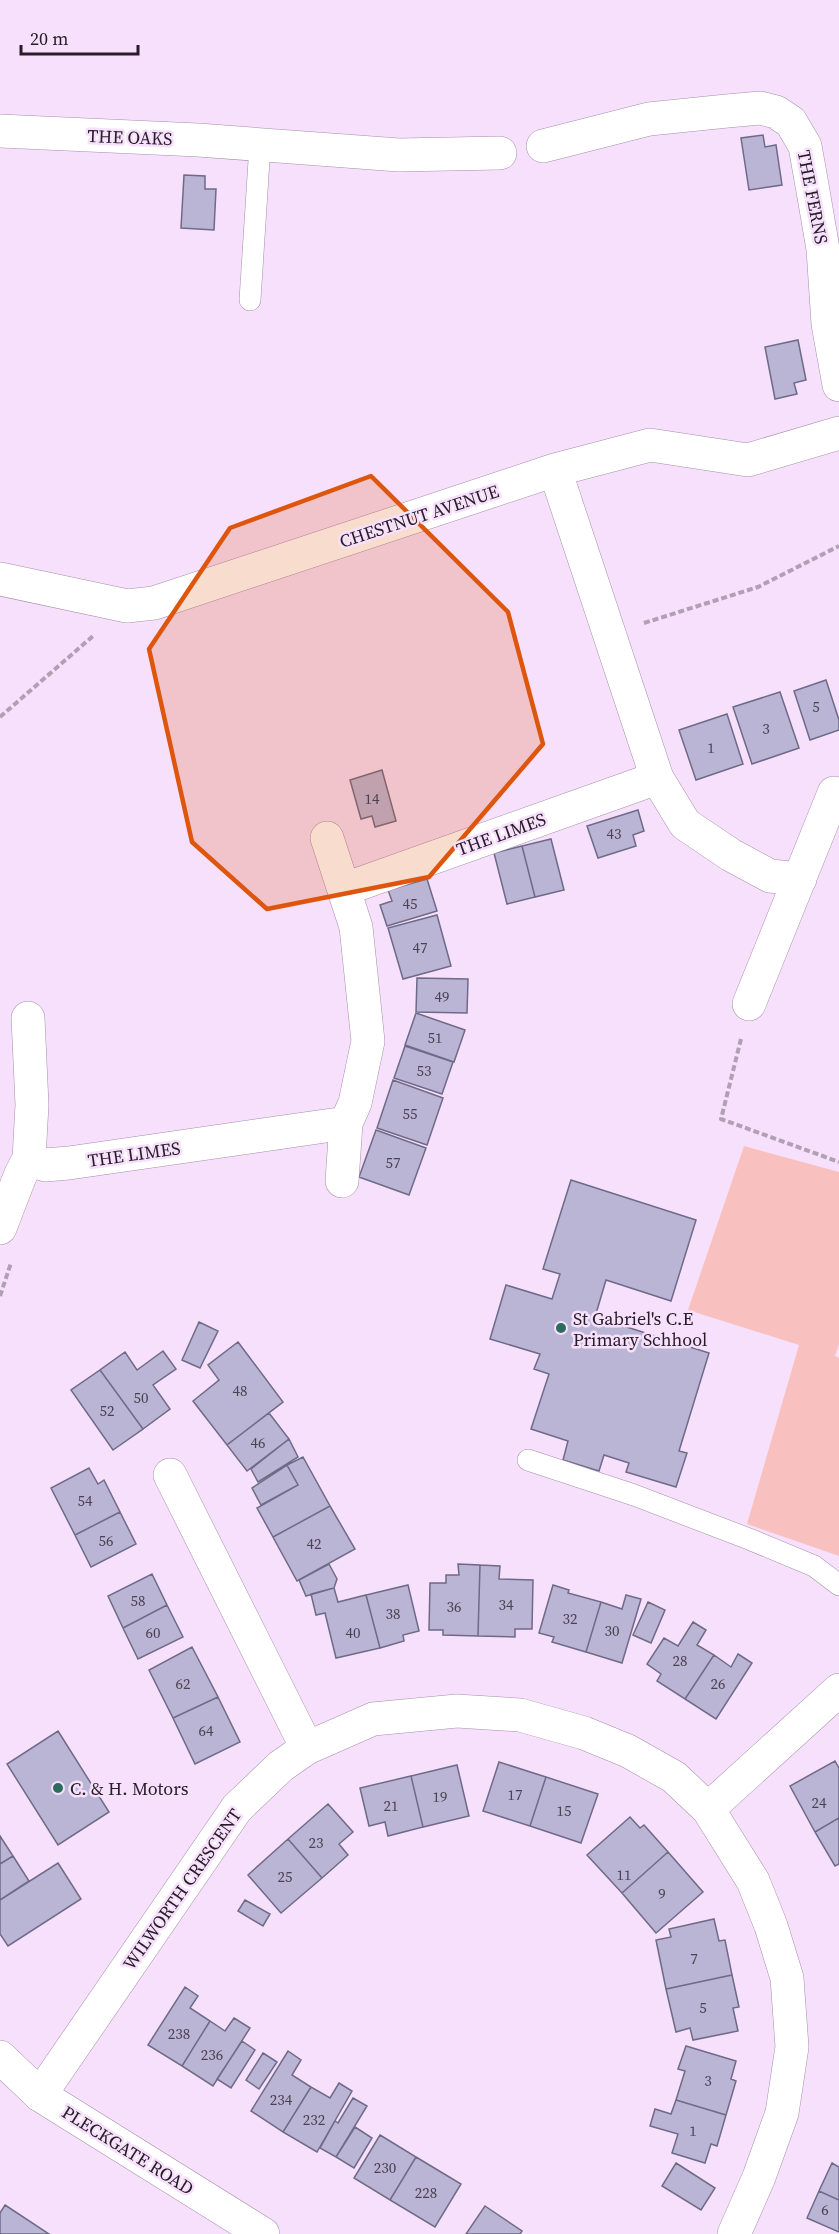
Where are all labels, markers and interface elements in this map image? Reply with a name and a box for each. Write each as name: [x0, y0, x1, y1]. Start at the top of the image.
scale bar: [21, 18, 138, 56]
text: 20 m: [30, 26, 68, 51]
street label: THE OAKS: [87, 123, 173, 151]
street label: THE FERNS: [792, 148, 834, 246]
street label: CHESTNUT AVENUE: [336, 478, 502, 554]
house number: 5: [812, 696, 820, 717]
house number: 3: [762, 718, 770, 739]
house number: 1: [707, 737, 715, 758]
house number: 14: [364, 788, 380, 809]
street label: THE LIMES: [453, 806, 549, 862]
house number: 43: [606, 823, 622, 844]
house number: 45: [402, 893, 418, 914]
house number: 47: [412, 937, 428, 958]
house number: 49: [434, 986, 450, 1007]
house number: 51: [427, 1027, 443, 1048]
house number: 53: [416, 1060, 432, 1081]
house number: 55: [402, 1103, 418, 1124]
street label: THE LIMES: [86, 1135, 182, 1173]
house number: 57: [385, 1152, 401, 1173]
place label: St Gabriel's C.E Primary Schhool: [573, 1306, 707, 1352]
marker: St Gabriel's C.E Primary Schhool: [554, 1321, 568, 1335]
house number: 48: [232, 1380, 248, 1401]
house number: 50: [133, 1387, 149, 1408]
house number: 52: [99, 1400, 115, 1421]
house number: 46: [250, 1432, 266, 1453]
house number: 54: [77, 1490, 93, 1511]
house number: 56: [98, 1530, 114, 1551]
house number: 42: [306, 1533, 322, 1554]
house number: 58: [130, 1590, 146, 1611]
house number: 34: [498, 1594, 514, 1615]
house number: 36: [446, 1596, 462, 1617]
house number: 38: [385, 1603, 401, 1624]
house number: 32: [562, 1608, 578, 1629]
house number: 30: [604, 1620, 620, 1641]
house number: 60: [145, 1622, 161, 1643]
house number: 40: [345, 1622, 361, 1643]
house number: 28: [672, 1650, 688, 1671]
house number: 62: [175, 1673, 191, 1694]
house number: 26: [710, 1673, 726, 1694]
house number: 64: [198, 1720, 214, 1741]
place label: C. & H. Motors: [70, 1776, 189, 1801]
marker: C. & H. Motors: [51, 1781, 65, 1795]
house number: 17: [507, 1784, 523, 1805]
house number: 19: [432, 1786, 448, 1807]
house number: 24: [811, 1792, 827, 1813]
house number: 21: [383, 1795, 399, 1816]
house number: 15: [556, 1800, 572, 1821]
street label: WILWORTH CRESCENT: [117, 1803, 247, 1975]
house number: 23: [308, 1832, 324, 1853]
house number: 11: [616, 1864, 632, 1885]
house number: 25: [277, 1866, 293, 1887]
house number: 9: [658, 1883, 666, 1904]
house number: 7: [690, 1948, 698, 1969]
house number: 5: [699, 1997, 707, 2018]
house number: 238: [168, 2023, 190, 2044]
house number: 236: [201, 2044, 223, 2065]
house number: 3: [704, 2070, 712, 2091]
house number: 234: [270, 2089, 293, 2110]
street label: PLECKGATE ROAD: [57, 2099, 199, 2201]
house number: 232: [303, 2109, 325, 2130]
house number: 1: [689, 2120, 697, 2141]
house number: 230: [374, 2157, 396, 2178]
house number: 228: [415, 2182, 437, 2203]
house number: 6: [821, 2199, 829, 2220]

